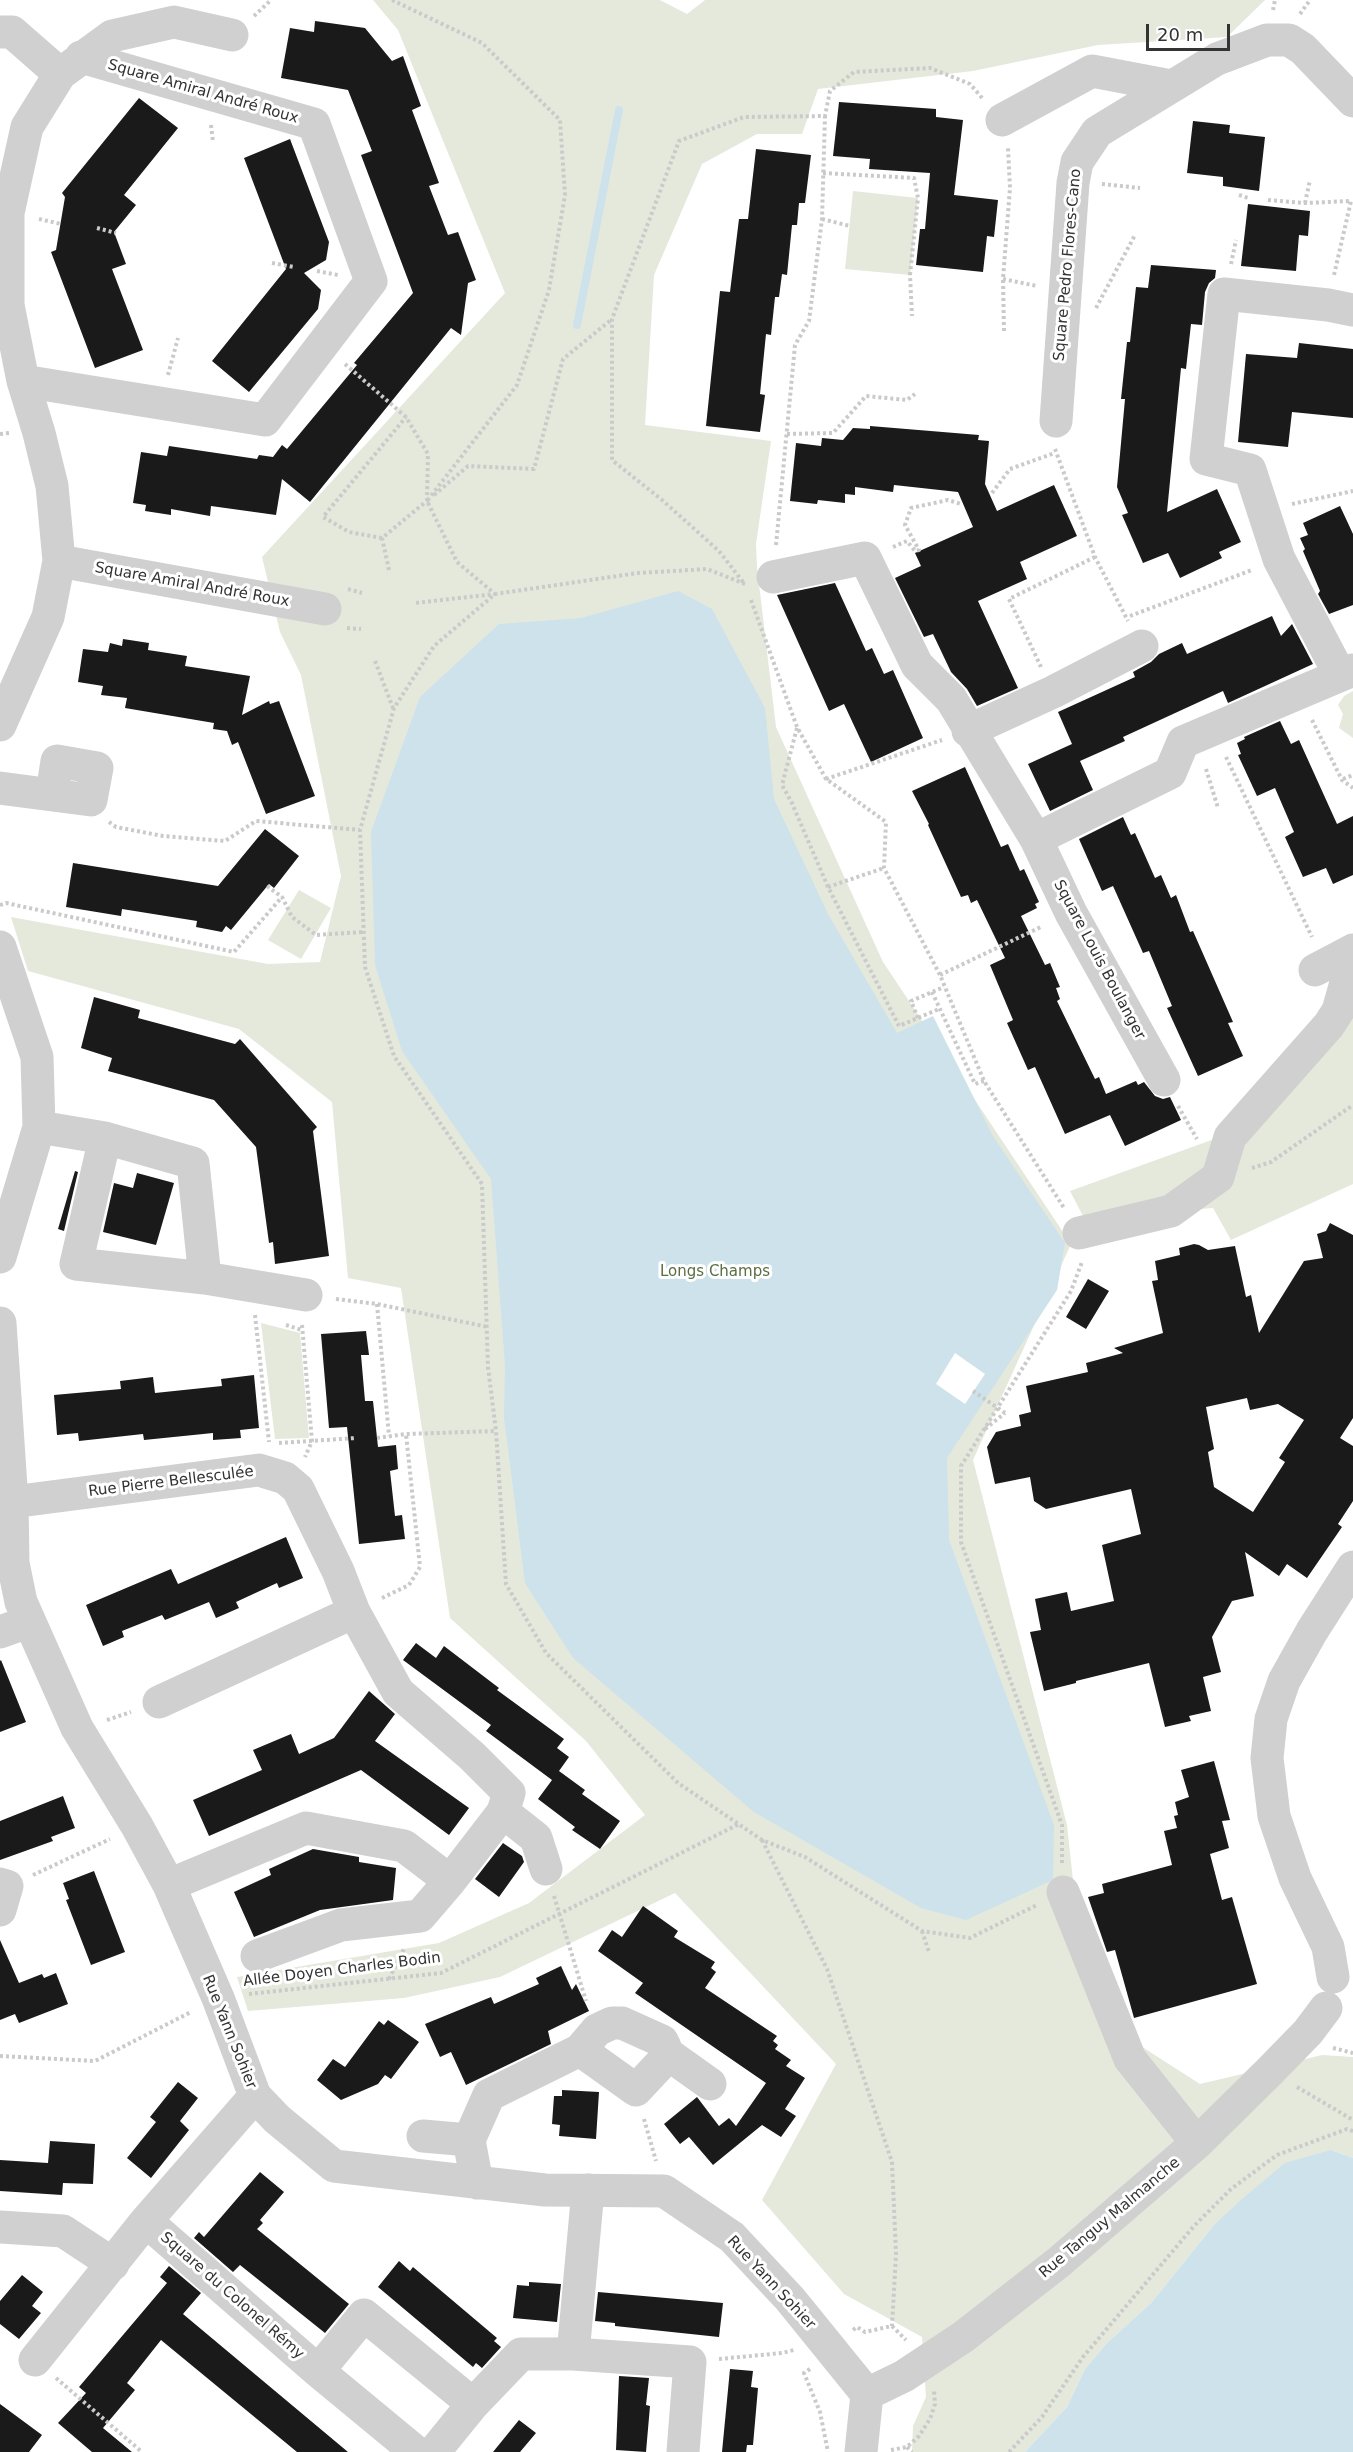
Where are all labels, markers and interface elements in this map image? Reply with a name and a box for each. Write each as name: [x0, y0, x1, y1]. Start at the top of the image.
scale bar: [1149, 12, 1233, 50]
text: 20 m: [1157, 24, 1203, 45]
street label: Square Amiral André Roux: [106, 56, 300, 128]
street label: Square Pedro Flores-Cano: [1051, 168, 1085, 362]
street label: Square Amiral André Roux: [93, 559, 291, 611]
street label: Square Louis Boulanger: [1049, 877, 1149, 1043]
park label: Longs Champs: [660, 1263, 770, 1281]
street label: Rue Pierre Bellesculée: [87, 1463, 255, 1501]
street label: Allée Doyen Charles Bodin: [242, 1949, 442, 1991]
street label: Rue Yann Sohier: [198, 1972, 260, 2092]
street label: Rue Tanguy Malmanche: [1036, 2154, 1184, 2282]
street label: Square du Colonel Rémy: [156, 2229, 308, 2363]
street label: Rue Yann Sohier: [723, 2233, 819, 2333]

